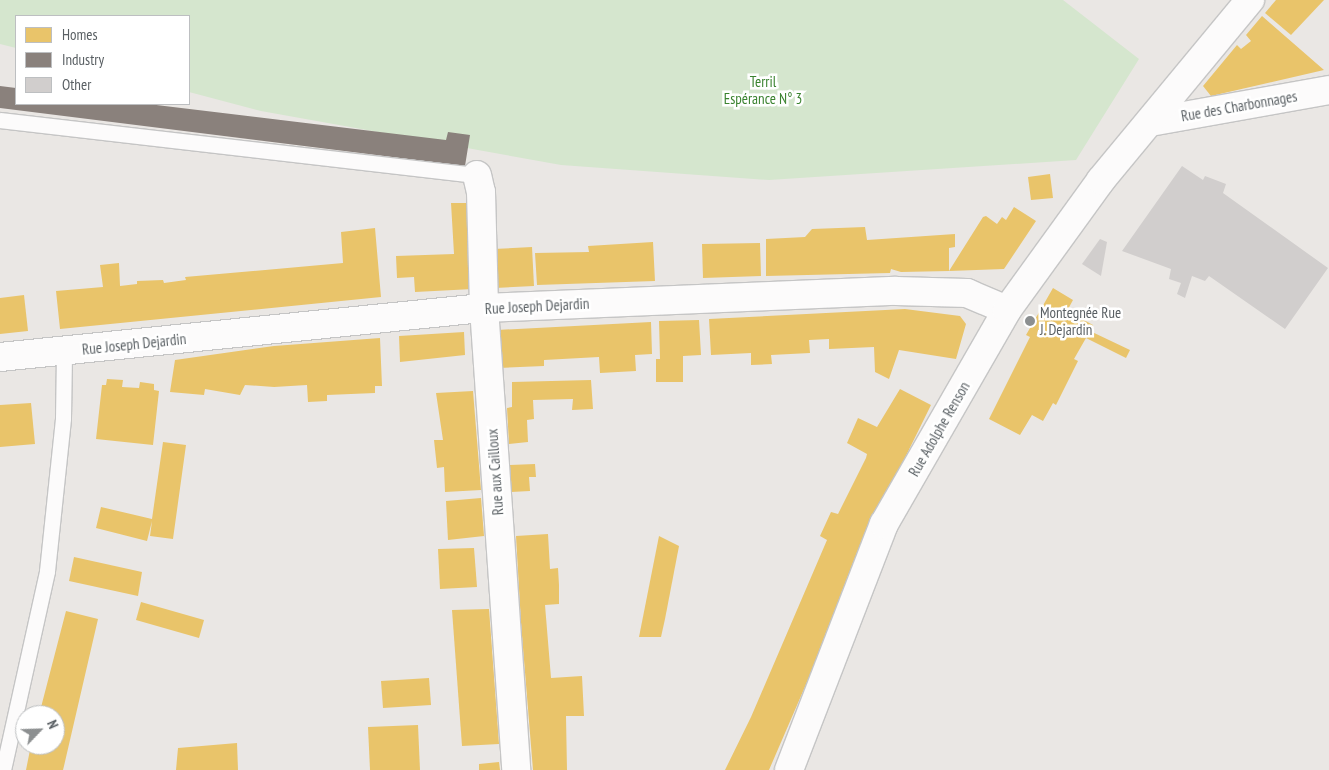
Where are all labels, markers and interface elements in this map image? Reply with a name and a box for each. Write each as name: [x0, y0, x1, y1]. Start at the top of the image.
legend: [15, 15, 190, 105]
text: Homes: [62, 25, 98, 44]
text: Industry: [62, 50, 104, 69]
park label: Terril Espérance N° 3: [724, 72, 802, 107]
text: Other: [62, 75, 91, 94]
street label: Rue des Charbonnages: [1180, 87, 1298, 125]
street label: Rue Joseph Dejardin: [484, 294, 590, 318]
place label: Montegnée Rue J. Dejardin: [1040, 303, 1121, 338]
marker: Montegnée Rue J. Dejardin: [1024, 315, 1036, 327]
street label: Rue Joseph Dejardin: [81, 330, 187, 358]
street label: Rue Adolphe Renson: [905, 378, 973, 480]
street label: Rue aux Cailloux: [483, 428, 507, 516]
north arrow: [15, 705, 65, 755]
text: N: [43, 717, 63, 731]

